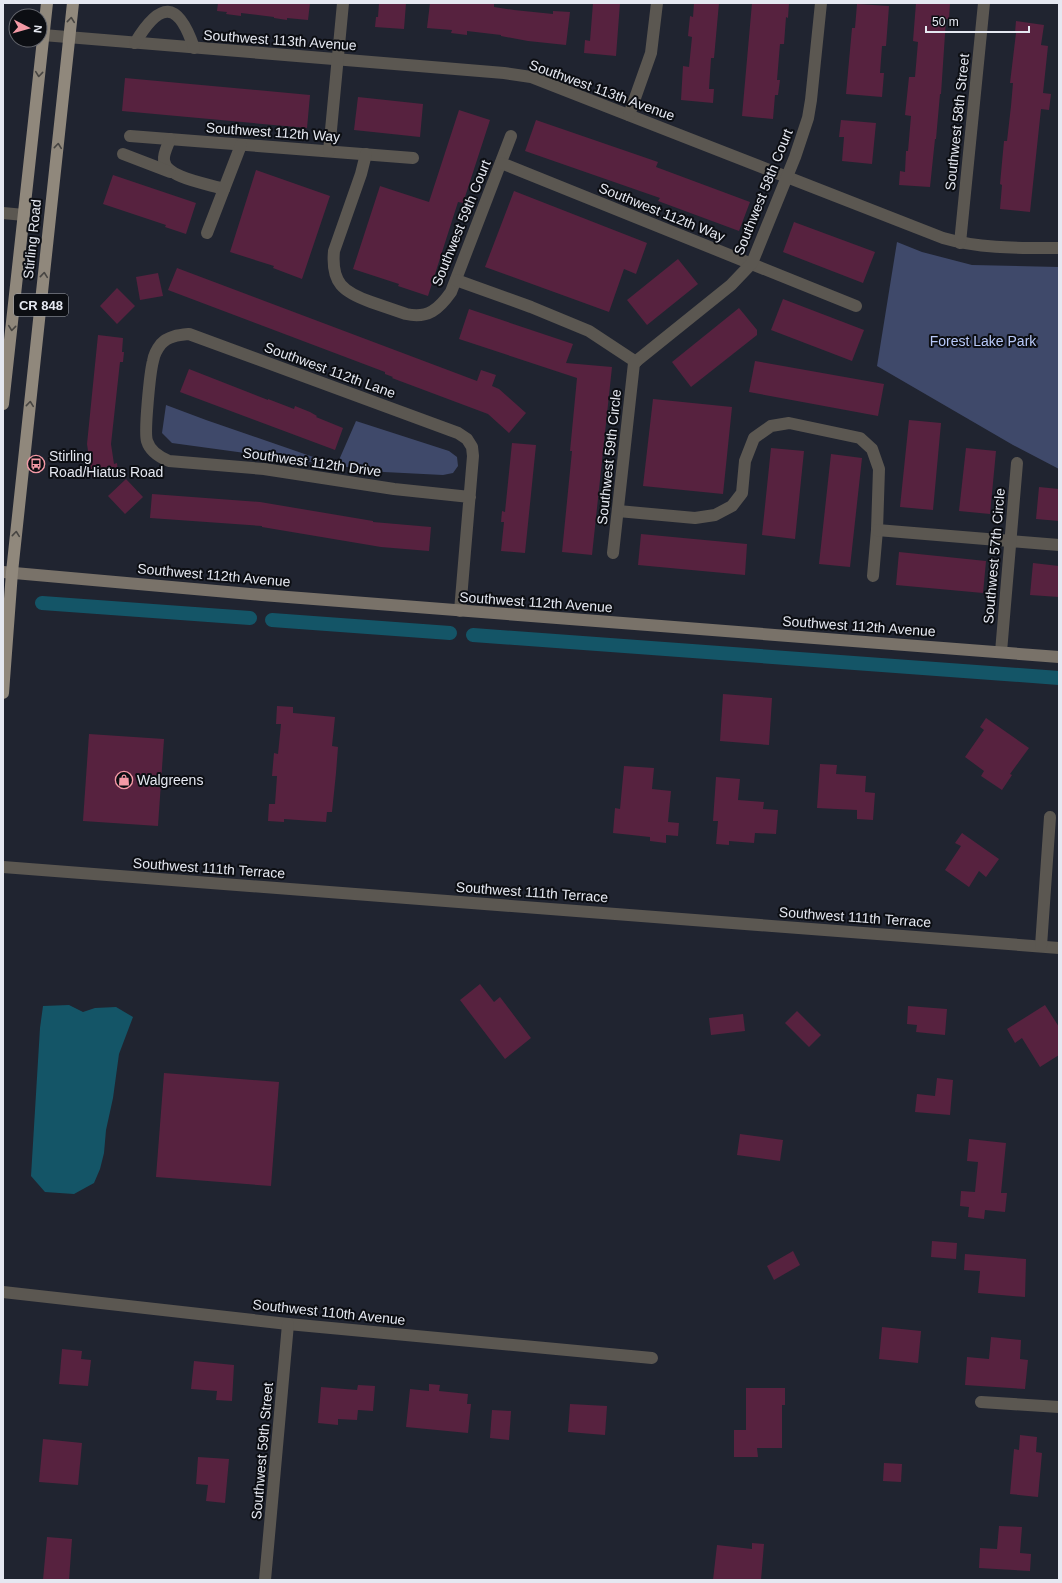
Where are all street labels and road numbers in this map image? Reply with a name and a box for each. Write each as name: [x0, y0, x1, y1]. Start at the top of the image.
street label: Southwest 113th Avenue: [203, 27, 357, 53]
street label: Southwest 58th Street: [942, 53, 972, 191]
street label: Southwest 113th Avenue: [527, 56, 677, 124]
street label: Southwest 112th Way: [205, 119, 341, 145]
street label: Southwest 58th Court: [730, 126, 796, 257]
street label: Southwest 59th Court: [428, 157, 494, 288]
street label: Southwest 112th Way: [597, 179, 727, 245]
street label: Stirling Road: [20, 198, 44, 280]
road number: CR 848: [14, 294, 68, 316]
street label: Southwest 112th Lane: [262, 339, 398, 401]
street label: Southwest 59th Circle: [594, 388, 624, 526]
street label: Southwest 112th Drive: [242, 444, 383, 480]
street label: Southwest 57th Circle: [980, 487, 1008, 625]
street label: Southwest 112th Avenue: [137, 560, 291, 590]
street label: Southwest 112th Avenue: [459, 589, 613, 615]
street label: Southwest 112th Avenue: [782, 613, 936, 639]
street label: Southwest 111th Terrace: [132, 855, 286, 881]
street label: Southwest 111th Terrace: [455, 879, 609, 905]
street label: Southwest 111th Terrace: [778, 904, 932, 930]
street label: Southwest 110th Avenue: [252, 1296, 406, 1328]
street label: Southwest 59th Street: [248, 1382, 276, 1520]

